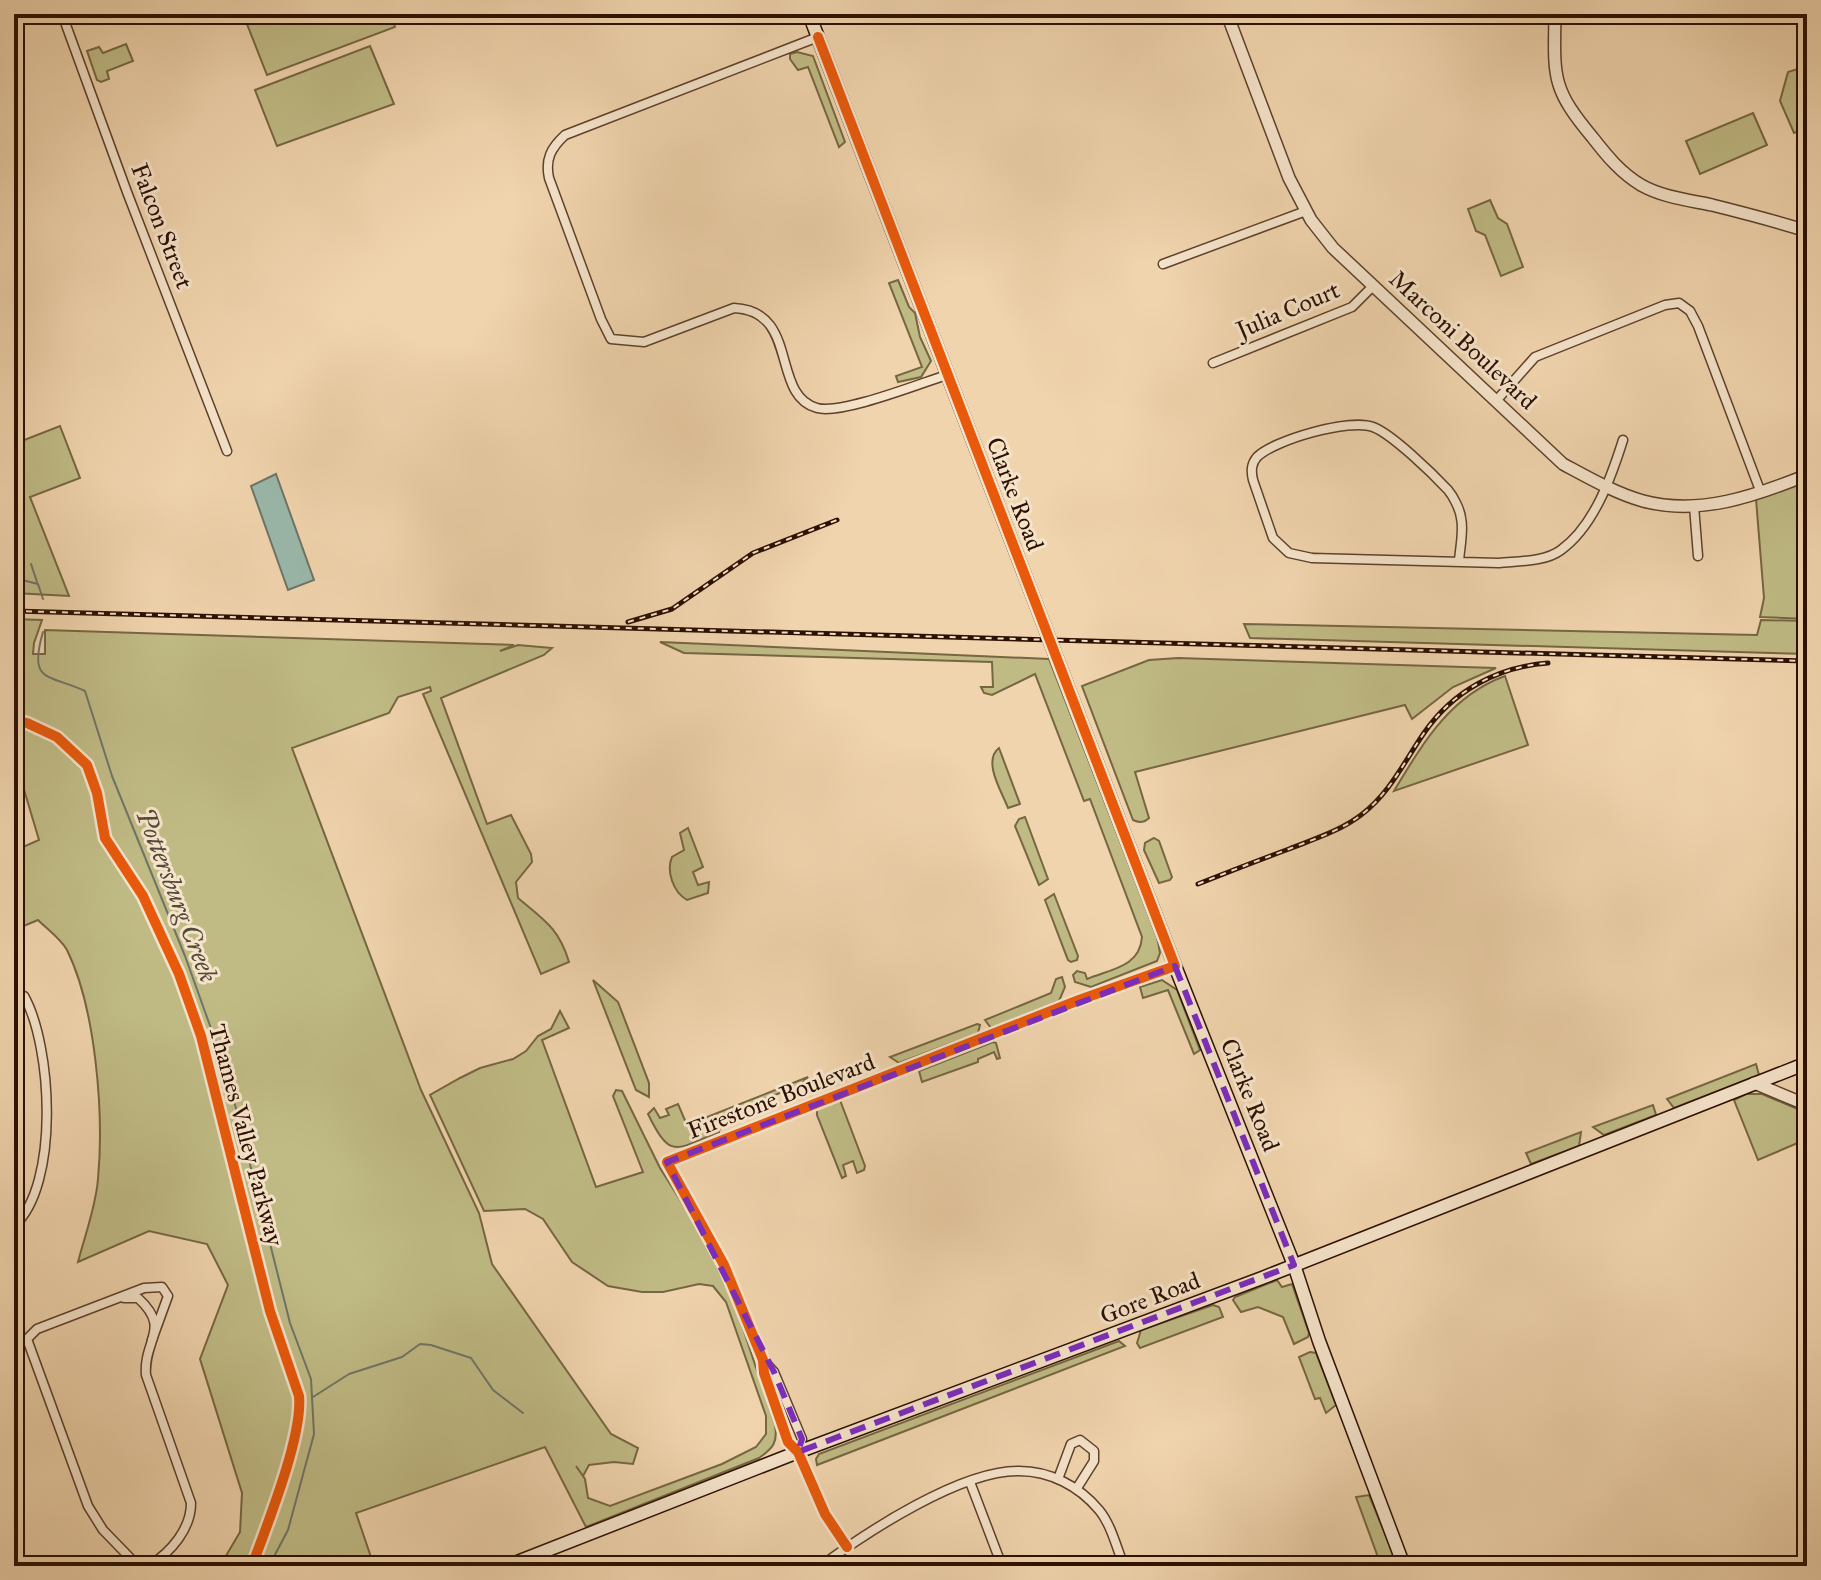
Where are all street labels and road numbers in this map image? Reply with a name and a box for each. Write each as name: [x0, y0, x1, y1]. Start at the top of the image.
street label: Falcon Street: [124, 159, 200, 293]
street label: Marconi Boulevard: [1383, 264, 1543, 416]
street label: Julia Court: [1229, 275, 1345, 346]
street label: Clarke Road: [980, 433, 1050, 555]
street label: Thames Valley Parkway: [202, 1021, 290, 1250]
street label: Clarke Road: [1214, 1034, 1286, 1156]
street label: Firestone Boulevard: [683, 1046, 879, 1146]
street label: Gore Road: [1096, 1265, 1204, 1331]

